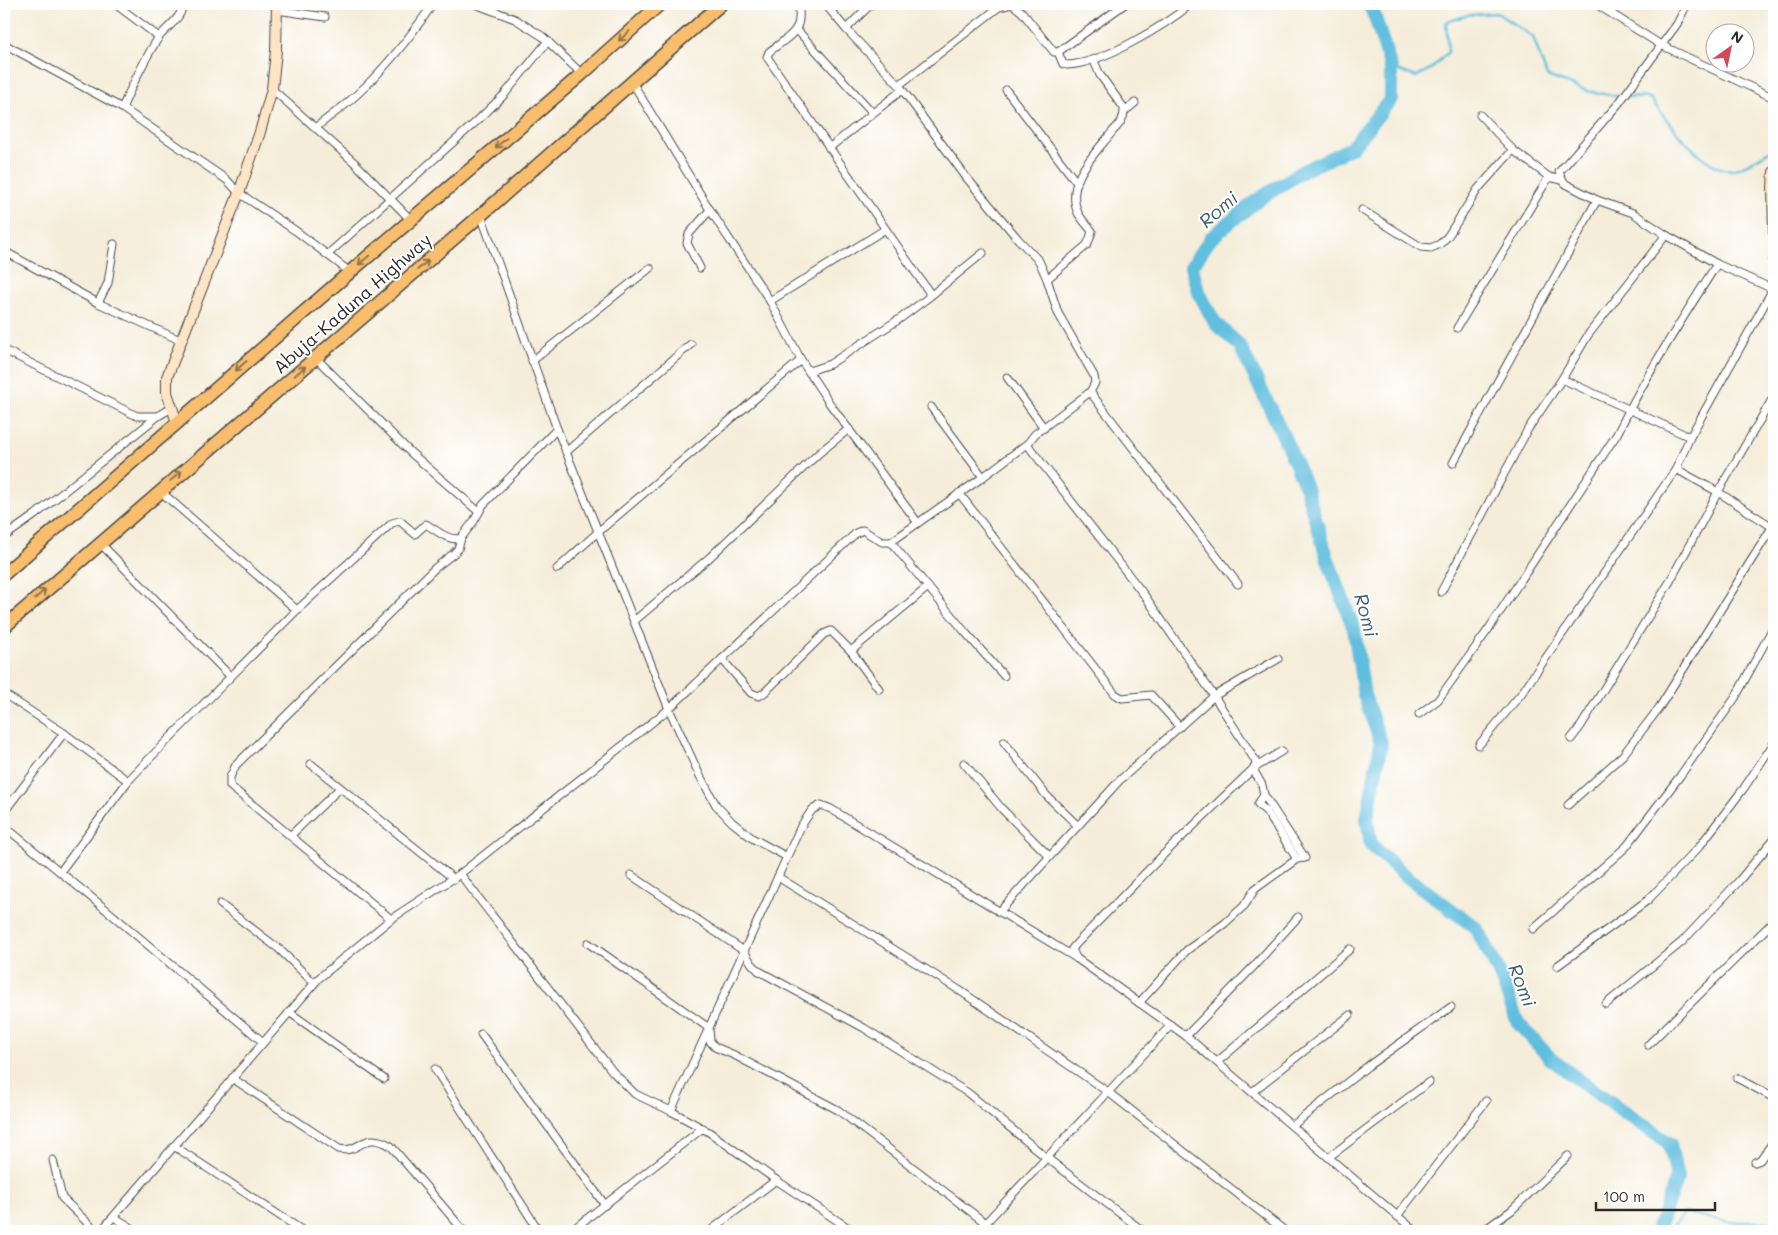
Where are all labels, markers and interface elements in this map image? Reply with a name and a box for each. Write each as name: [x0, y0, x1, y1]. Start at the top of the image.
north arrow: [1706, 22, 1756, 72]
text: N: [1728, 26, 1747, 48]
one-way arrow: [617, 30, 630, 42]
one-way arrow: [495, 137, 508, 149]
water label: Romi: [1193, 185, 1243, 233]
street label: Abuja-Kaduna Highway: [268, 228, 436, 378]
one-way arrow: [358, 254, 371, 265]
one-way arrow: [416, 259, 429, 270]
one-way arrow: [235, 360, 248, 372]
one-way arrow: [293, 365, 306, 376]
one-way arrow: [170, 471, 183, 482]
one-way arrow: [34, 589, 47, 600]
water label: Romi: [1349, 590, 1385, 640]
water label: Romi: [1503, 960, 1543, 1010]
scale bar: [1596, 1180, 1714, 1212]
text: 100 m: [1603, 1186, 1645, 1206]

